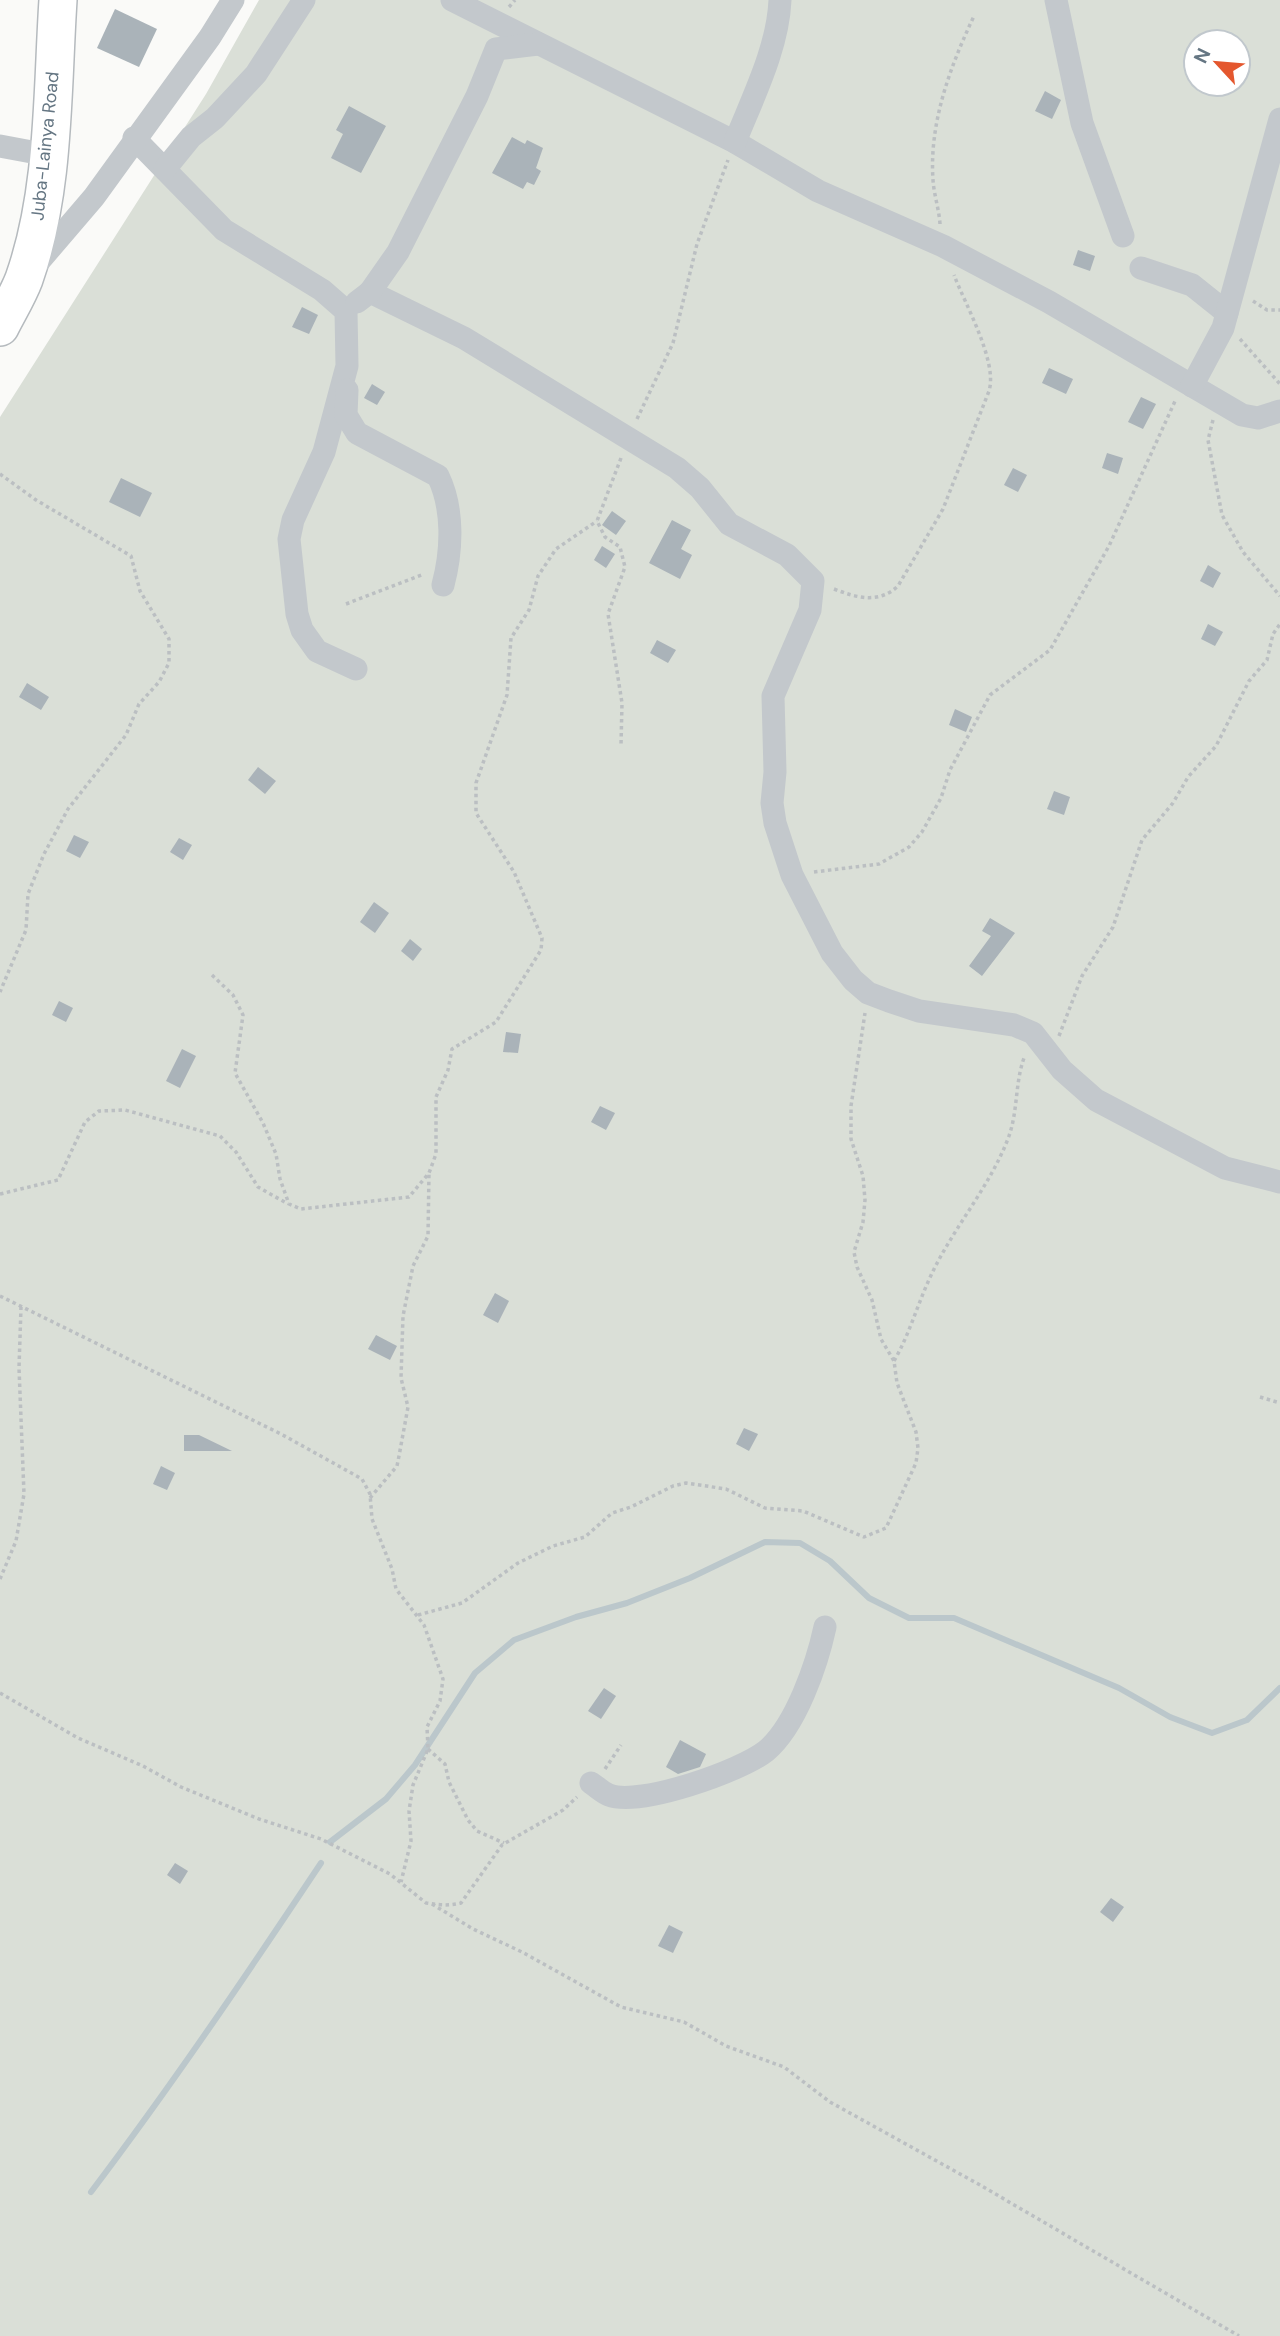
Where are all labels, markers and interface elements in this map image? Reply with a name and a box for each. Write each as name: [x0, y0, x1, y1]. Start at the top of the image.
north arrow: [1182, 28, 1252, 98]
text: N: [1188, 44, 1216, 67]
street label: Juba-Lainya Road: [25, 70, 65, 222]

